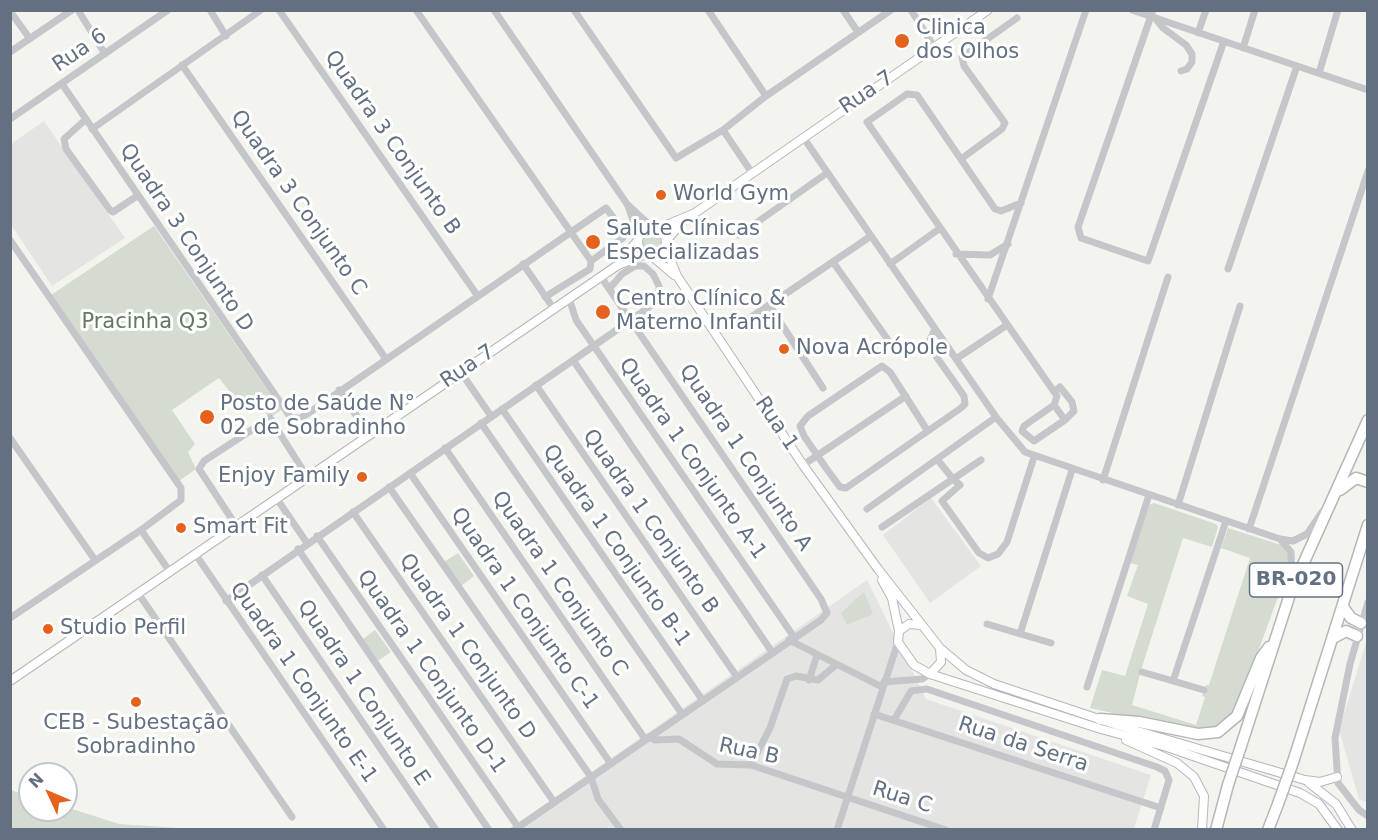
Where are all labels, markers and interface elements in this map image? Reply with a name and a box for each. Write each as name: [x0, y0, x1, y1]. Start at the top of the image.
place label: Clinica dos Olhos: [916, 16, 1019, 66]
street label: Rua 6: [48, 24, 112, 78]
marker: Clinica dos Olhos: [893, 32, 911, 50]
street label: Quadra 3 Conjunto B: [319, 46, 465, 240]
street label: Rua 7: [835, 66, 899, 120]
street label: Quadra 3 Conjunto C: [225, 106, 371, 300]
street label: Quadra 3 Conjunto D: [114, 139, 258, 337]
place label: World Gym: [673, 182, 789, 208]
marker: World Gym: [654, 188, 668, 202]
place label: Salute Clínicas Especializadas: [606, 217, 760, 267]
marker: Salute Clínicas Especializadas: [584, 233, 602, 251]
place label: Centro Clínico & Materno Infantil: [616, 287, 786, 337]
marker: Centro Clínico & Materno Infantil: [594, 303, 612, 321]
park label: Pracinha Q3: [81, 310, 209, 336]
place label: Nova Acrópole: [796, 336, 948, 362]
street label: Rua 7: [436, 340, 500, 394]
marker: Nova Acrópole: [777, 342, 791, 356]
street label: Quadra 1 Conjunto A-1: [613, 353, 771, 565]
street label: Quadra 1 Conjunto A: [673, 360, 817, 556]
place label: Posto de Saúde N° 02 de Sobradinho: [220, 392, 415, 442]
street label: Rua 1: [749, 392, 803, 456]
marker: Posto de Saúde N° 02 de Sobradinho: [198, 408, 216, 426]
street label: Quadra 1 Conjunto B: [577, 425, 723, 619]
street label: Quadra 1 Conjunto B-1: [537, 440, 695, 652]
place label: Enjoy Family: [218, 464, 350, 490]
marker: Enjoy Family: [355, 470, 369, 484]
street label: Quadra 1 Conjunto C: [486, 487, 632, 681]
street label: Quadra 1 Conjunto C-1: [445, 503, 603, 715]
place label: Smart Fit: [193, 515, 288, 541]
marker: Smart Fit: [174, 521, 188, 535]
street label: Quadra 1 Conjunto D: [393, 549, 541, 745]
road number: BR-020: [1250, 563, 1342, 597]
street label: Quadra 1 Conjunto D-1: [351, 565, 511, 779]
street label: Quadra 1 Conjunto E-1: [224, 578, 382, 788]
street label: Quadra 1 Conjunto E: [291, 595, 435, 791]
place label: Studio Perfil: [60, 616, 186, 642]
marker: Studio Perfil: [41, 622, 55, 636]
marker: CEB - Subestação Sobradinho: [129, 695, 143, 709]
place label: CEB - Subestação Sobradinho: [43, 711, 229, 761]
street label: Rua da Serra: [955, 712, 1091, 778]
street label: Rua B: [717, 733, 781, 771]
north arrow: [18, 762, 78, 822]
text: N: [25, 769, 48, 792]
street label: Rua C: [869, 777, 935, 819]

